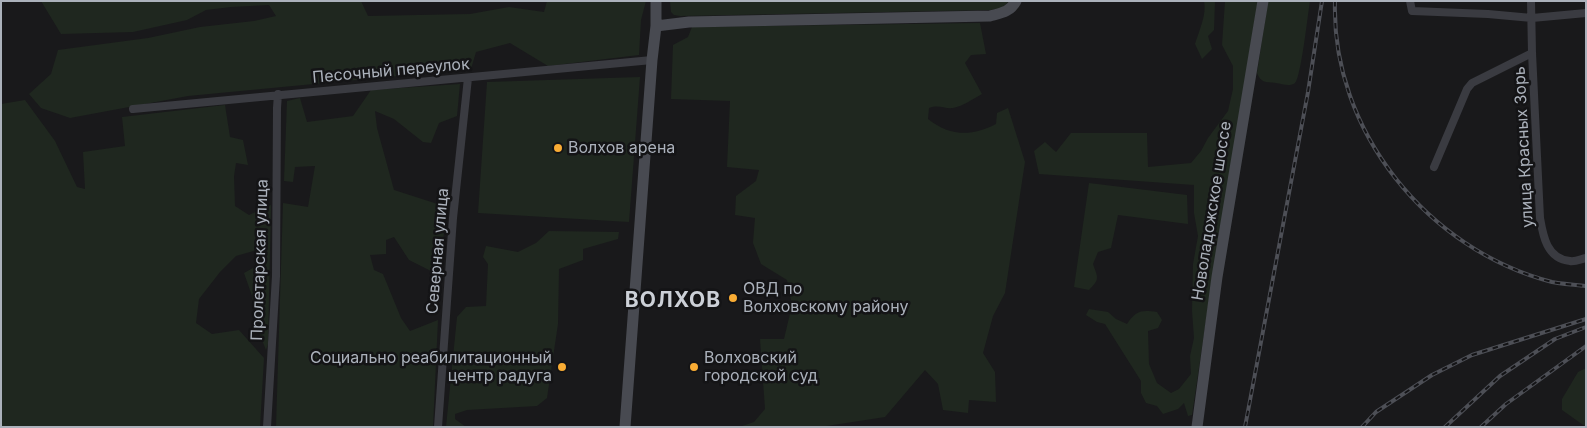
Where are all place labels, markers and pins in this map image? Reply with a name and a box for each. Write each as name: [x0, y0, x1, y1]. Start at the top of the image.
place label: Волхов арена: [568, 138, 675, 158]
marker: Волхов арена: [552, 142, 564, 154]
place label: ОВД по Волховскому району: [743, 279, 909, 317]
marker: ОВД по Волховскому району: [727, 292, 739, 304]
place label: Социально реабилитационный центр радуга: [310, 348, 552, 386]
place label: Волховский городской суд: [704, 348, 818, 386]
marker: Социально реабилитационный центр радуга: [556, 361, 568, 373]
marker: Волховский городской суд: [688, 361, 700, 373]

